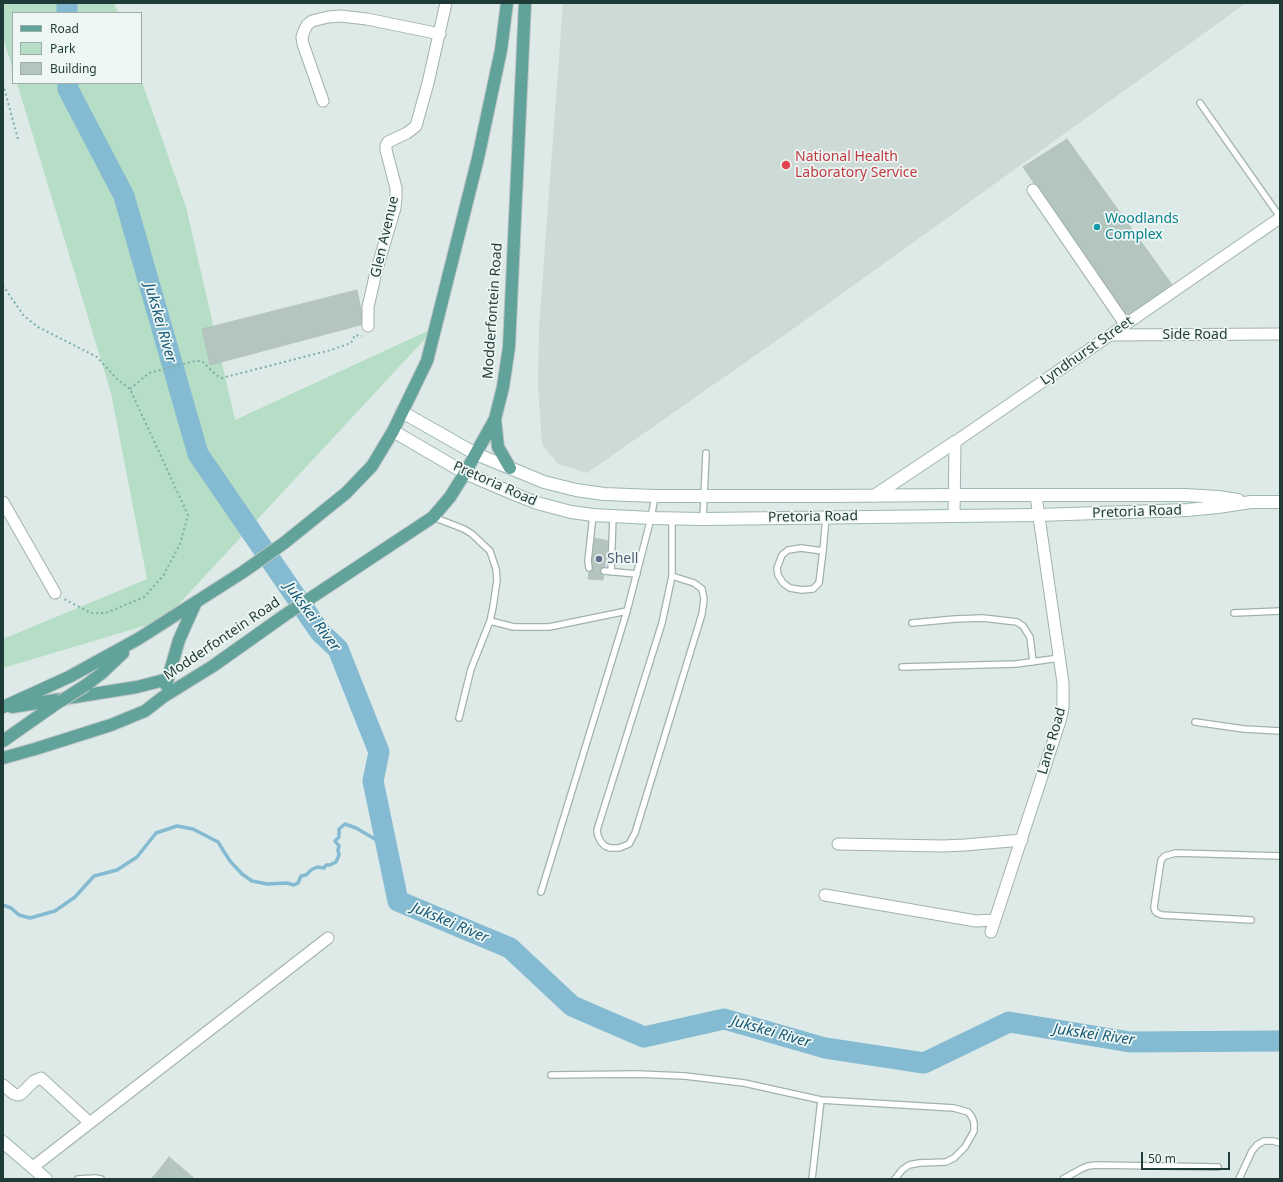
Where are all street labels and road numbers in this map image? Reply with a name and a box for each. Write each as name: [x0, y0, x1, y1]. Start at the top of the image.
street label: Glen Avenue: [367, 195, 403, 279]
street label: Modderfontein Road: [480, 242, 506, 380]
street label: Lyndhurst Street: [1037, 313, 1137, 389]
street label: Side Road: [1162, 327, 1228, 343]
street label: Pretoria Road: [451, 458, 539, 510]
street label: Pretoria Road: [1092, 502, 1182, 522]
street label: Pretoria Road: [768, 508, 858, 526]
street label: Modderfontein Road: [161, 594, 283, 684]
street label: Lane Road: [1034, 706, 1070, 776]

